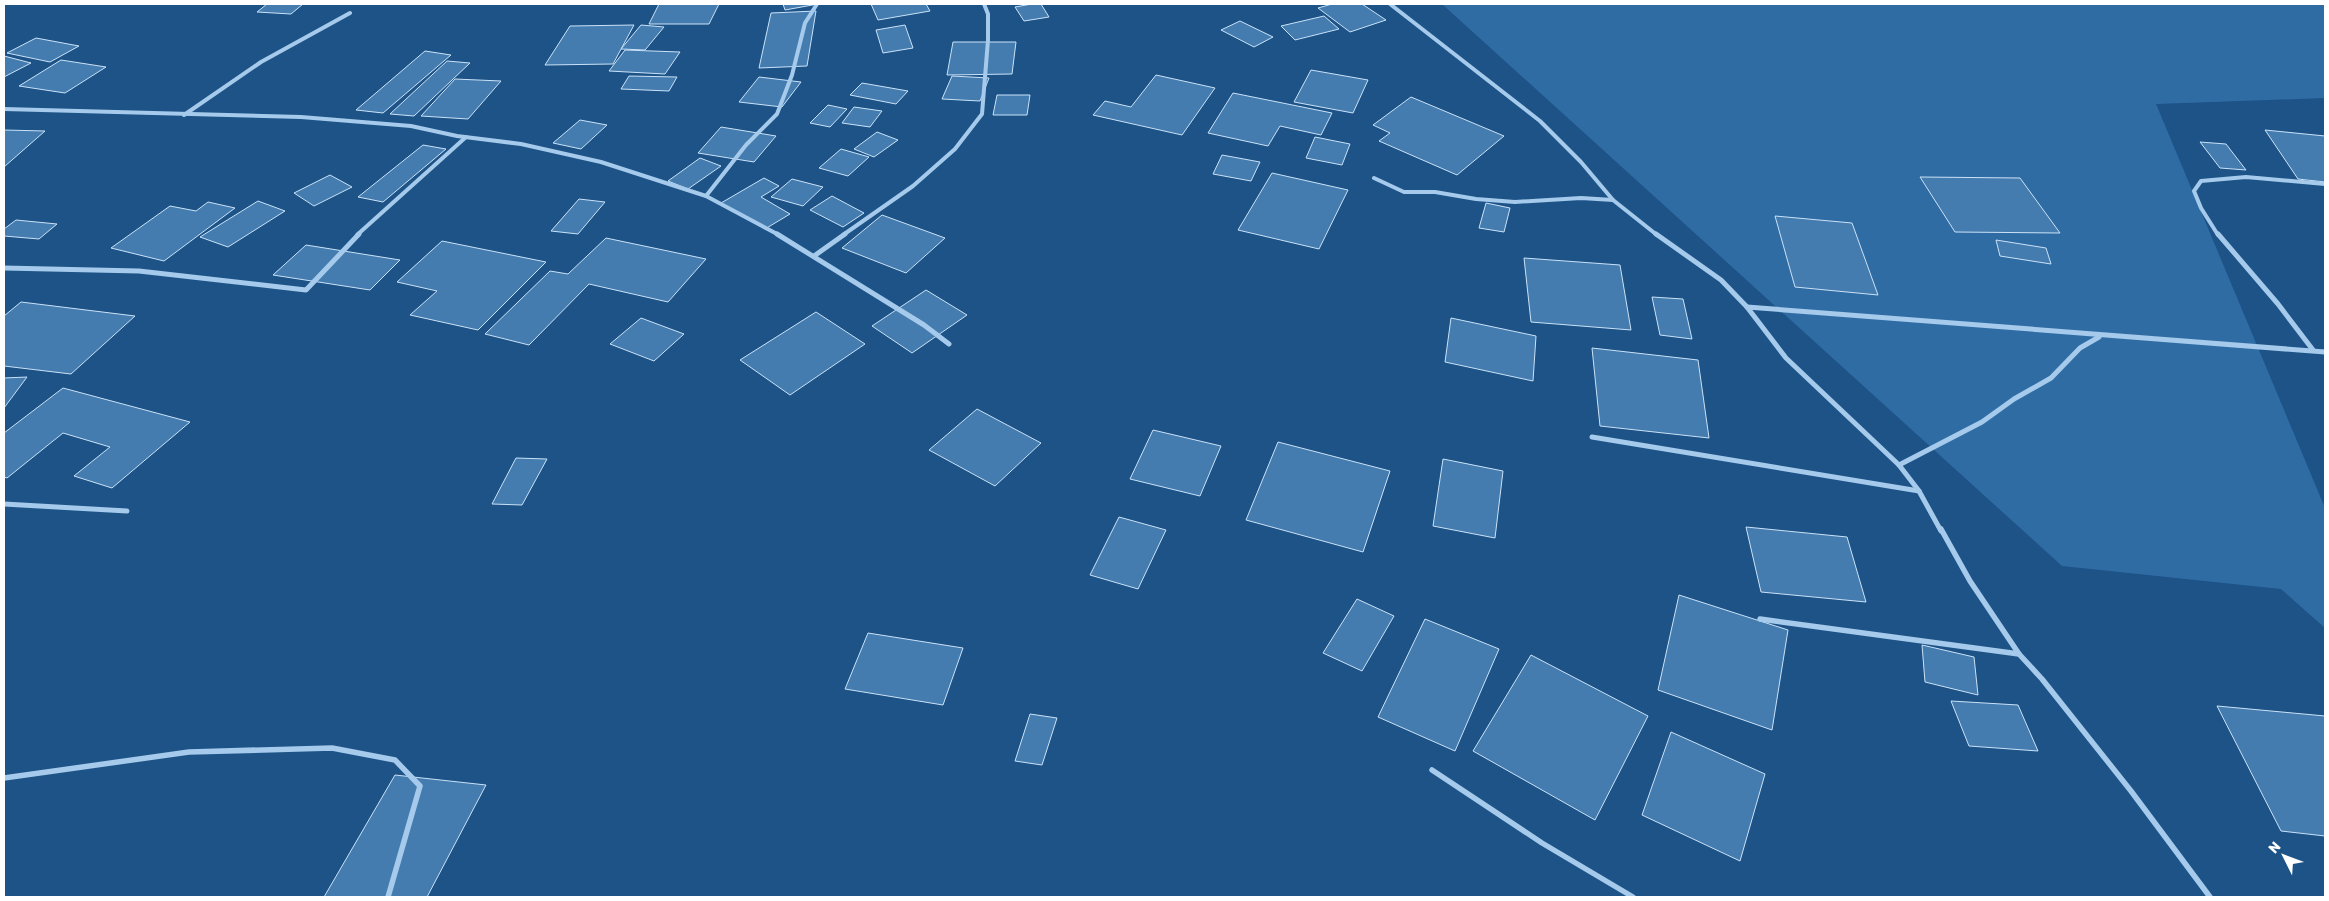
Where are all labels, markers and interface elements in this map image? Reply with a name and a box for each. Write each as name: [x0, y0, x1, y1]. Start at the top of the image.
north arrow: [2259, 831, 2309, 881]
text: N: [2265, 838, 2284, 857]

